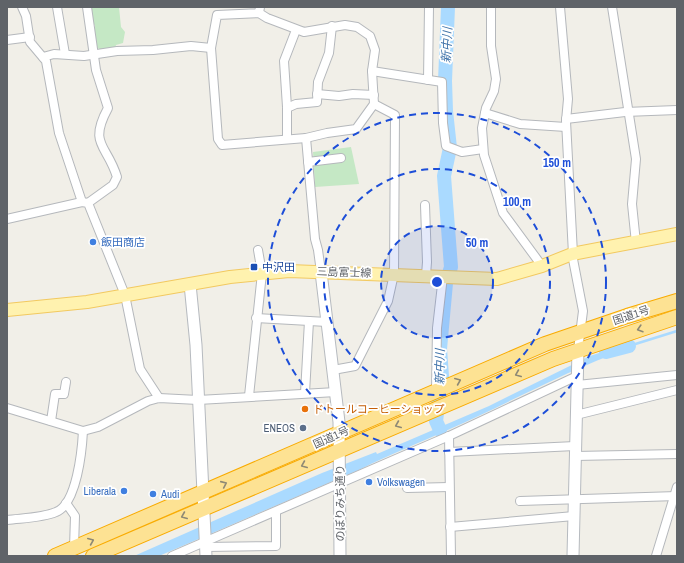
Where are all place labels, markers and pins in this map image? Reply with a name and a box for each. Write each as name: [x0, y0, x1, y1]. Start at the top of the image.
place label: 飯田商店: [101, 235, 145, 249]
marker: 飯田商店: [88, 237, 98, 247]
place label: 中沢田: [262, 260, 295, 274]
marker: 中沢田: [249, 262, 259, 272]
centre of rings: [430, 275, 444, 289]
place label: ドトールコーヒーショップ: [313, 402, 445, 416]
marker: ドトールコーヒーショップ: [300, 404, 310, 414]
place label: ENEOS: [263, 421, 295, 435]
marker: ENEOS: [298, 423, 308, 433]
place label: Volkswagen: [377, 475, 425, 489]
marker: Volkswagen: [364, 477, 374, 487]
place label: Liberala: [83, 484, 116, 498]
marker: Liberala: [119, 486, 129, 496]
place label: Audi: [160, 487, 180, 501]
marker: Audi: [148, 489, 158, 499]

